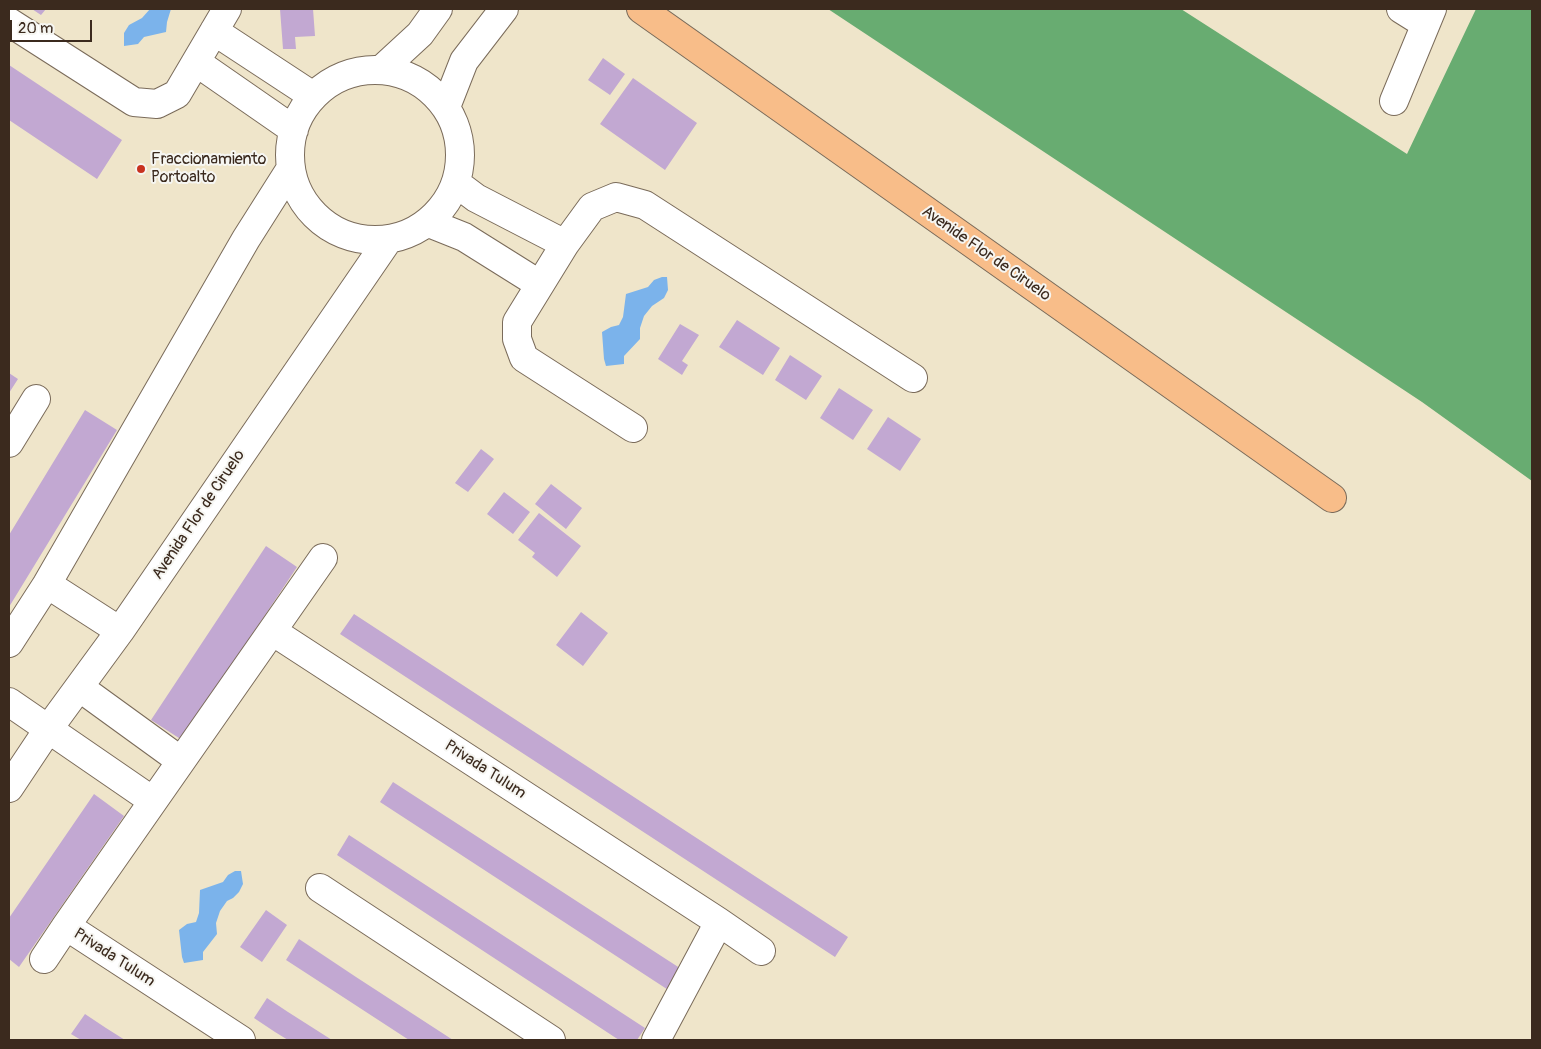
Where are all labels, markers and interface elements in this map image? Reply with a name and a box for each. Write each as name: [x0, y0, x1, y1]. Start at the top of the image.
scale bar: [12, 10, 95, 42]
text: 20 m: [18, 19, 53, 38]
place label: Fraccionamiento Portoalto: [151, 150, 266, 188]
marker: Fraccionamiento Portoalto: [135, 163, 147, 175]
street label: Avenide Flor de Ciruelo: [918, 202, 1054, 306]
street label: Avenida Flor de Ciruelo: [148, 447, 250, 583]
street label: Privada Tulum: [441, 737, 529, 803]
street label: Privada Tulum: [70, 925, 158, 991]

